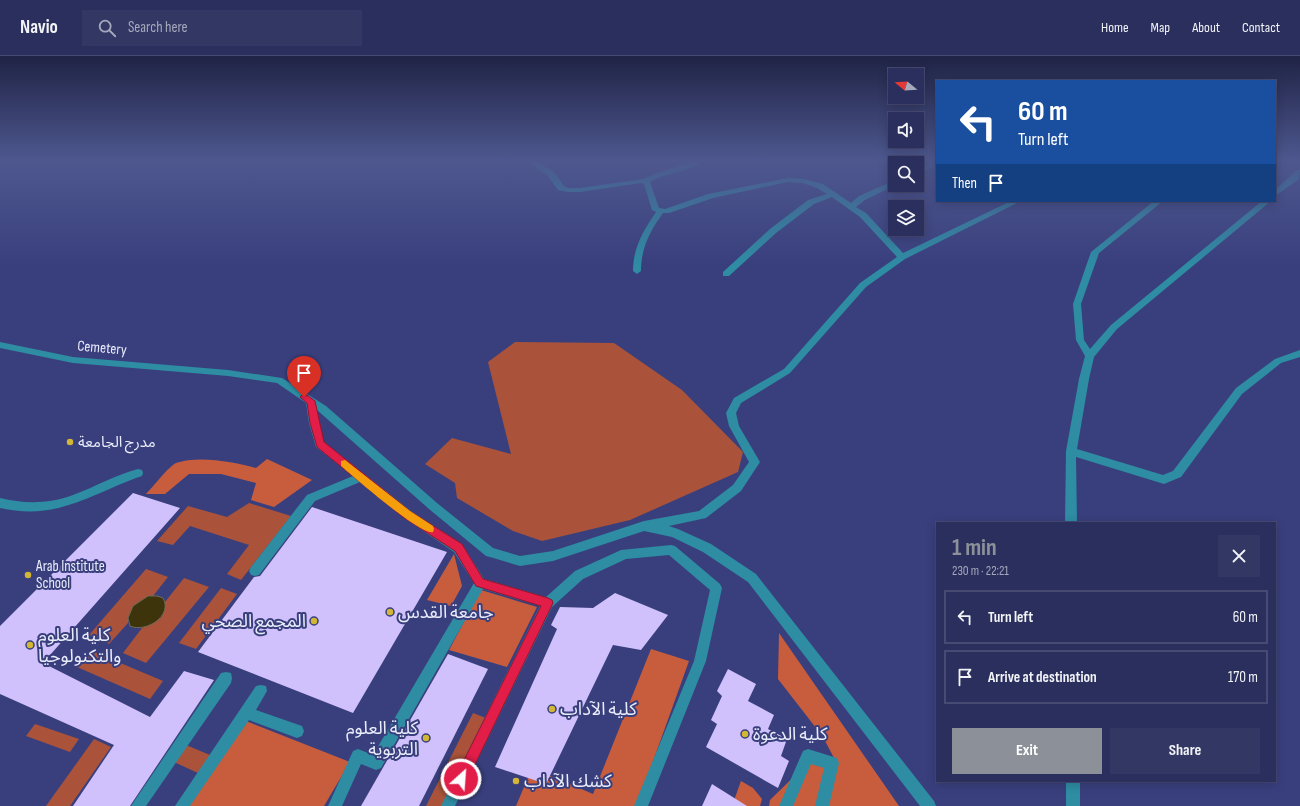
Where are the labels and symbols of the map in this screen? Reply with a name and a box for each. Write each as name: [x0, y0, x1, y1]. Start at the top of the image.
north arrow: [888, 68, 924, 104]
street label: Cemetery: [77, 336, 128, 360]
pin: [287, 356, 321, 397]
place label: مدرج الجامعة: [78, 433, 156, 454]
marker: مدرج الجامعة: [65, 437, 75, 447]
place label: Arab Institute School: [35, 557, 105, 593]
marker: Arab Institute School: [23, 570, 33, 580]
place label: جامعة القدس: [398, 602, 494, 623]
marker: جامعة القدس: [385, 607, 395, 617]
place label: المجمع الصحي: [202, 611, 306, 635]
marker: المجمع الصحي: [309, 616, 319, 626]
place label: كلية العلوم والتكنولوجيا: [38, 625, 121, 667]
marker: كلية العلوم والتكنولوجيا: [25, 640, 35, 650]
place label: كلية الآداب: [560, 699, 637, 720]
marker: كلية الآداب: [547, 704, 557, 714]
place label: كلية العلوم التربوية: [346, 718, 419, 760]
place label: كلية الدعوة: [753, 724, 828, 745]
marker: كلية الدعوة: [740, 729, 750, 739]
marker: كلية العلوم التربوية: [421, 733, 431, 743]
position arrow: [440, 758, 482, 800]
place label: كشك الآداب: [524, 771, 612, 792]
marker: كشك الآداب: [511, 776, 521, 786]

